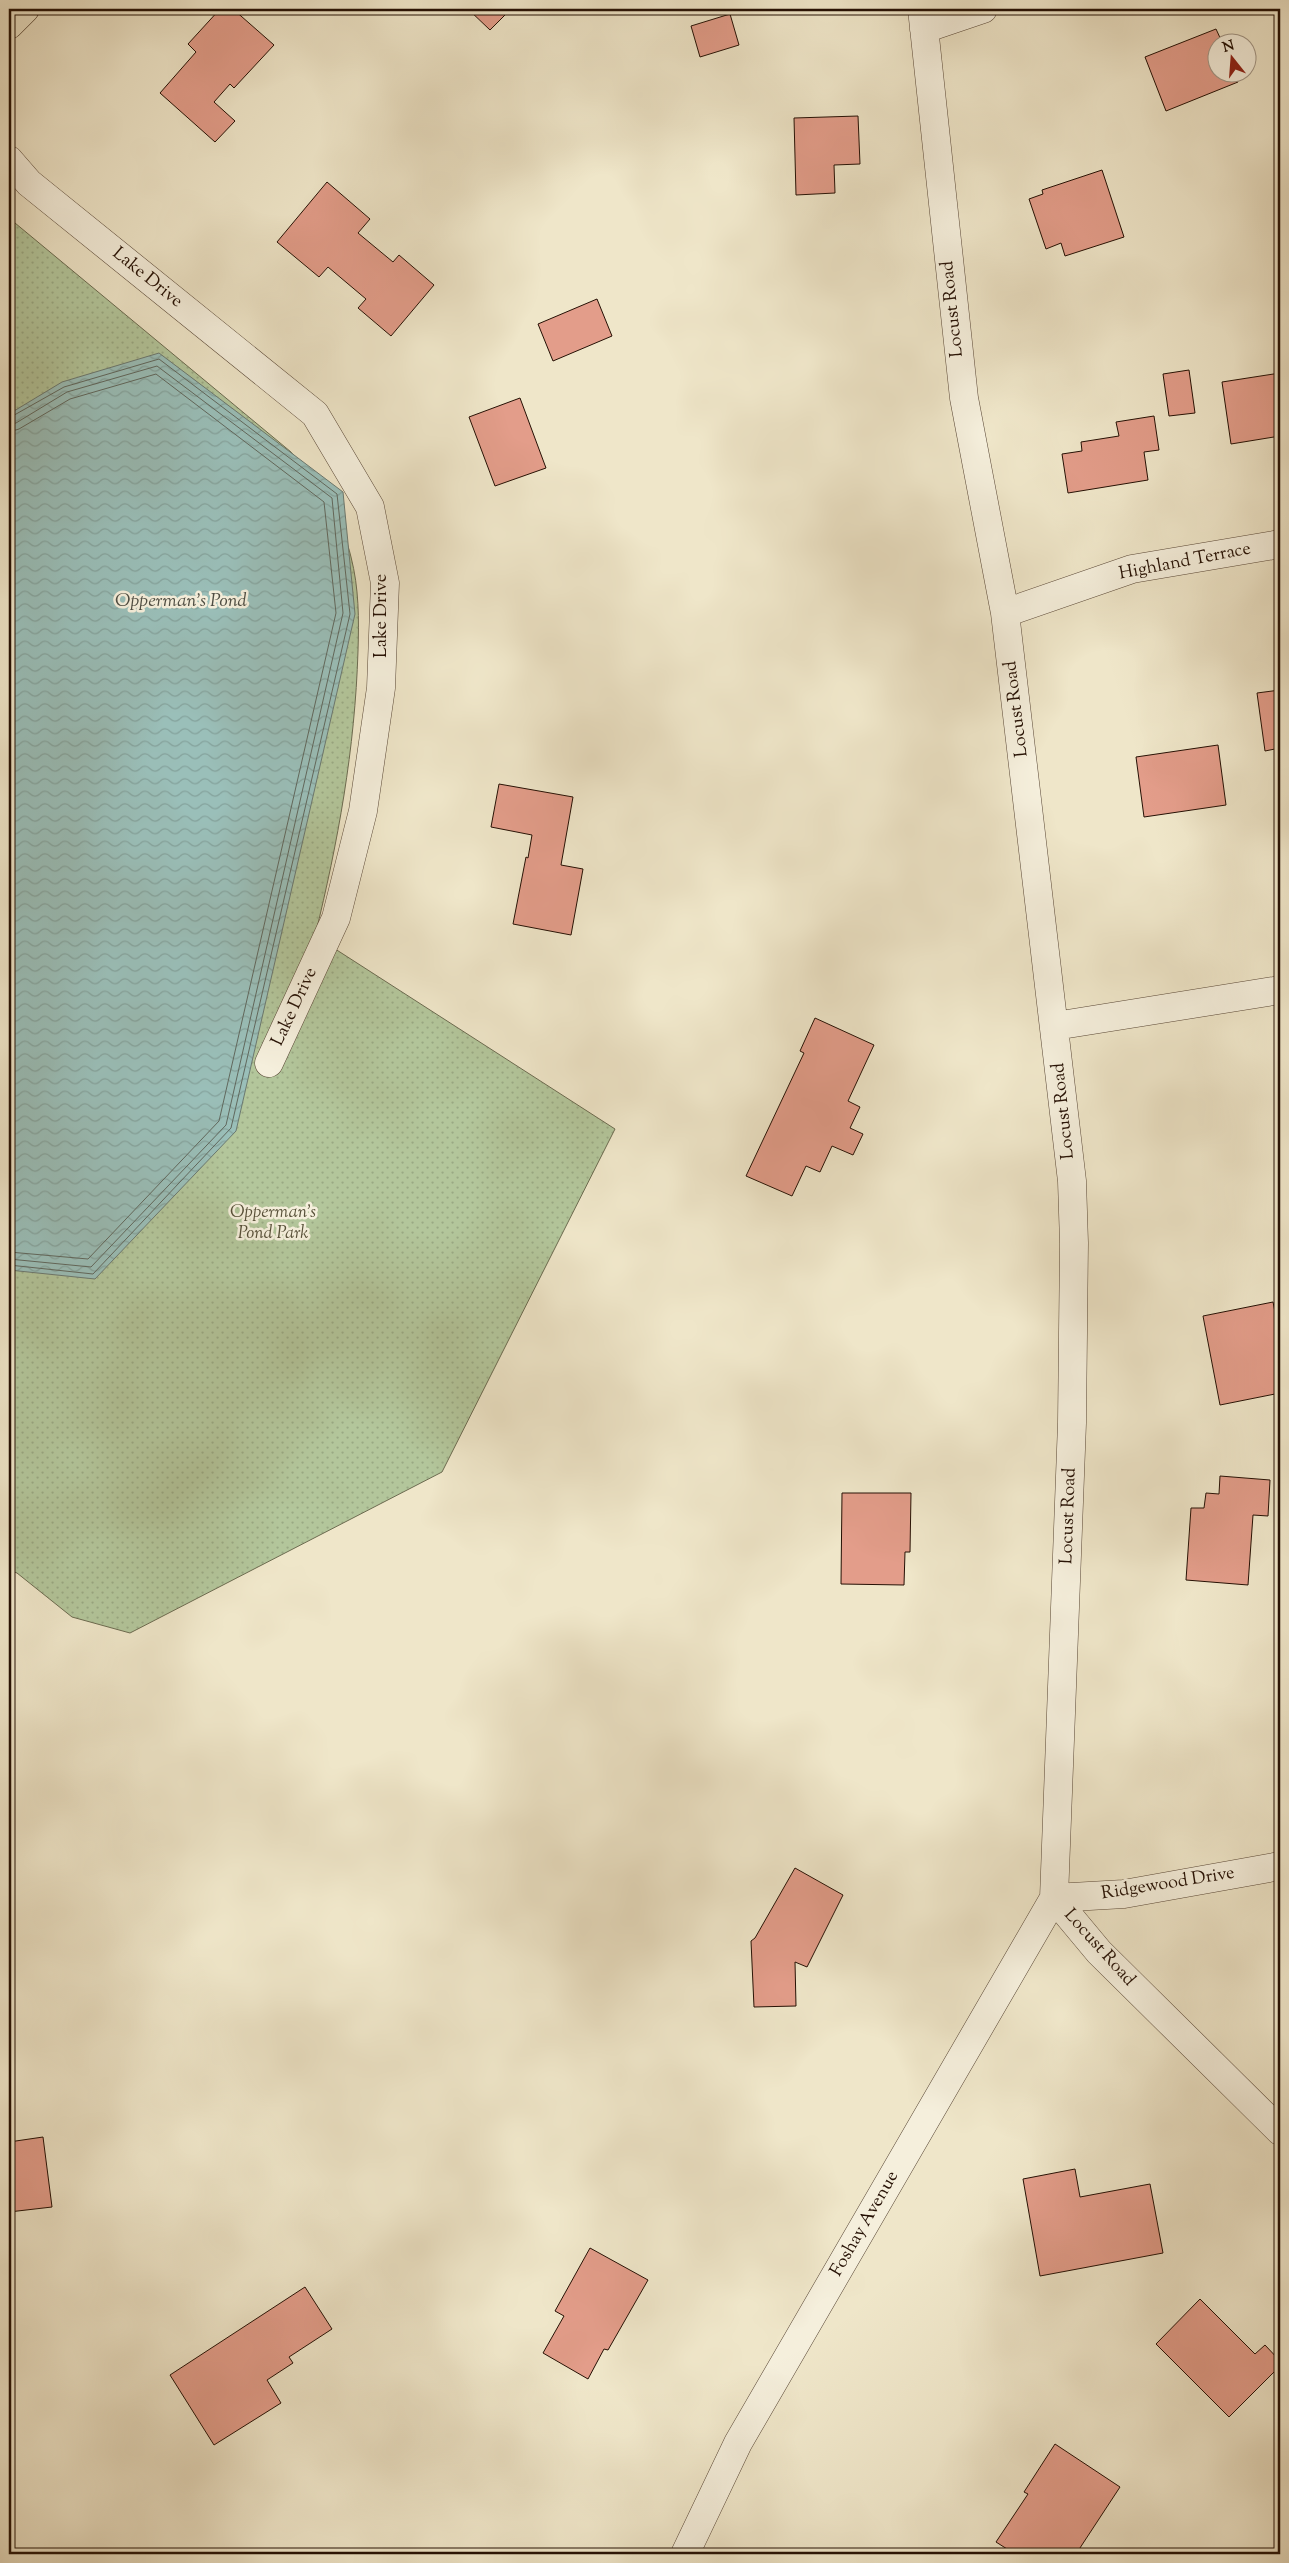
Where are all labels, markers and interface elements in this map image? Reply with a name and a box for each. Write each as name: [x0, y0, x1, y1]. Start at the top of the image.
north arrow: [1206, 32, 1256, 82]
text: N: [1221, 36, 1237, 59]
street label: Lake Drive: [106, 241, 188, 315]
street label: Locust Road: [935, 260, 971, 358]
street label: Highland Terrace: [1117, 536, 1253, 588]
street label: Lake Drive: [369, 574, 395, 658]
water label: Opperman's Pond: [115, 588, 248, 615]
street label: Locust Road: [998, 659, 1036, 759]
street label: Lake Drive: [265, 963, 325, 1051]
street label: Locust Road: [1046, 1062, 1082, 1160]
park label: Opperman's Pond Park: [230, 1200, 316, 1247]
street label: Locust Road: [1054, 1467, 1084, 1565]
street label: Ridgewood Drive: [1099, 1861, 1237, 1907]
street label: Locust Road: [1057, 1903, 1141, 1993]
street label: Foshay Avenue: [824, 2166, 906, 2282]

